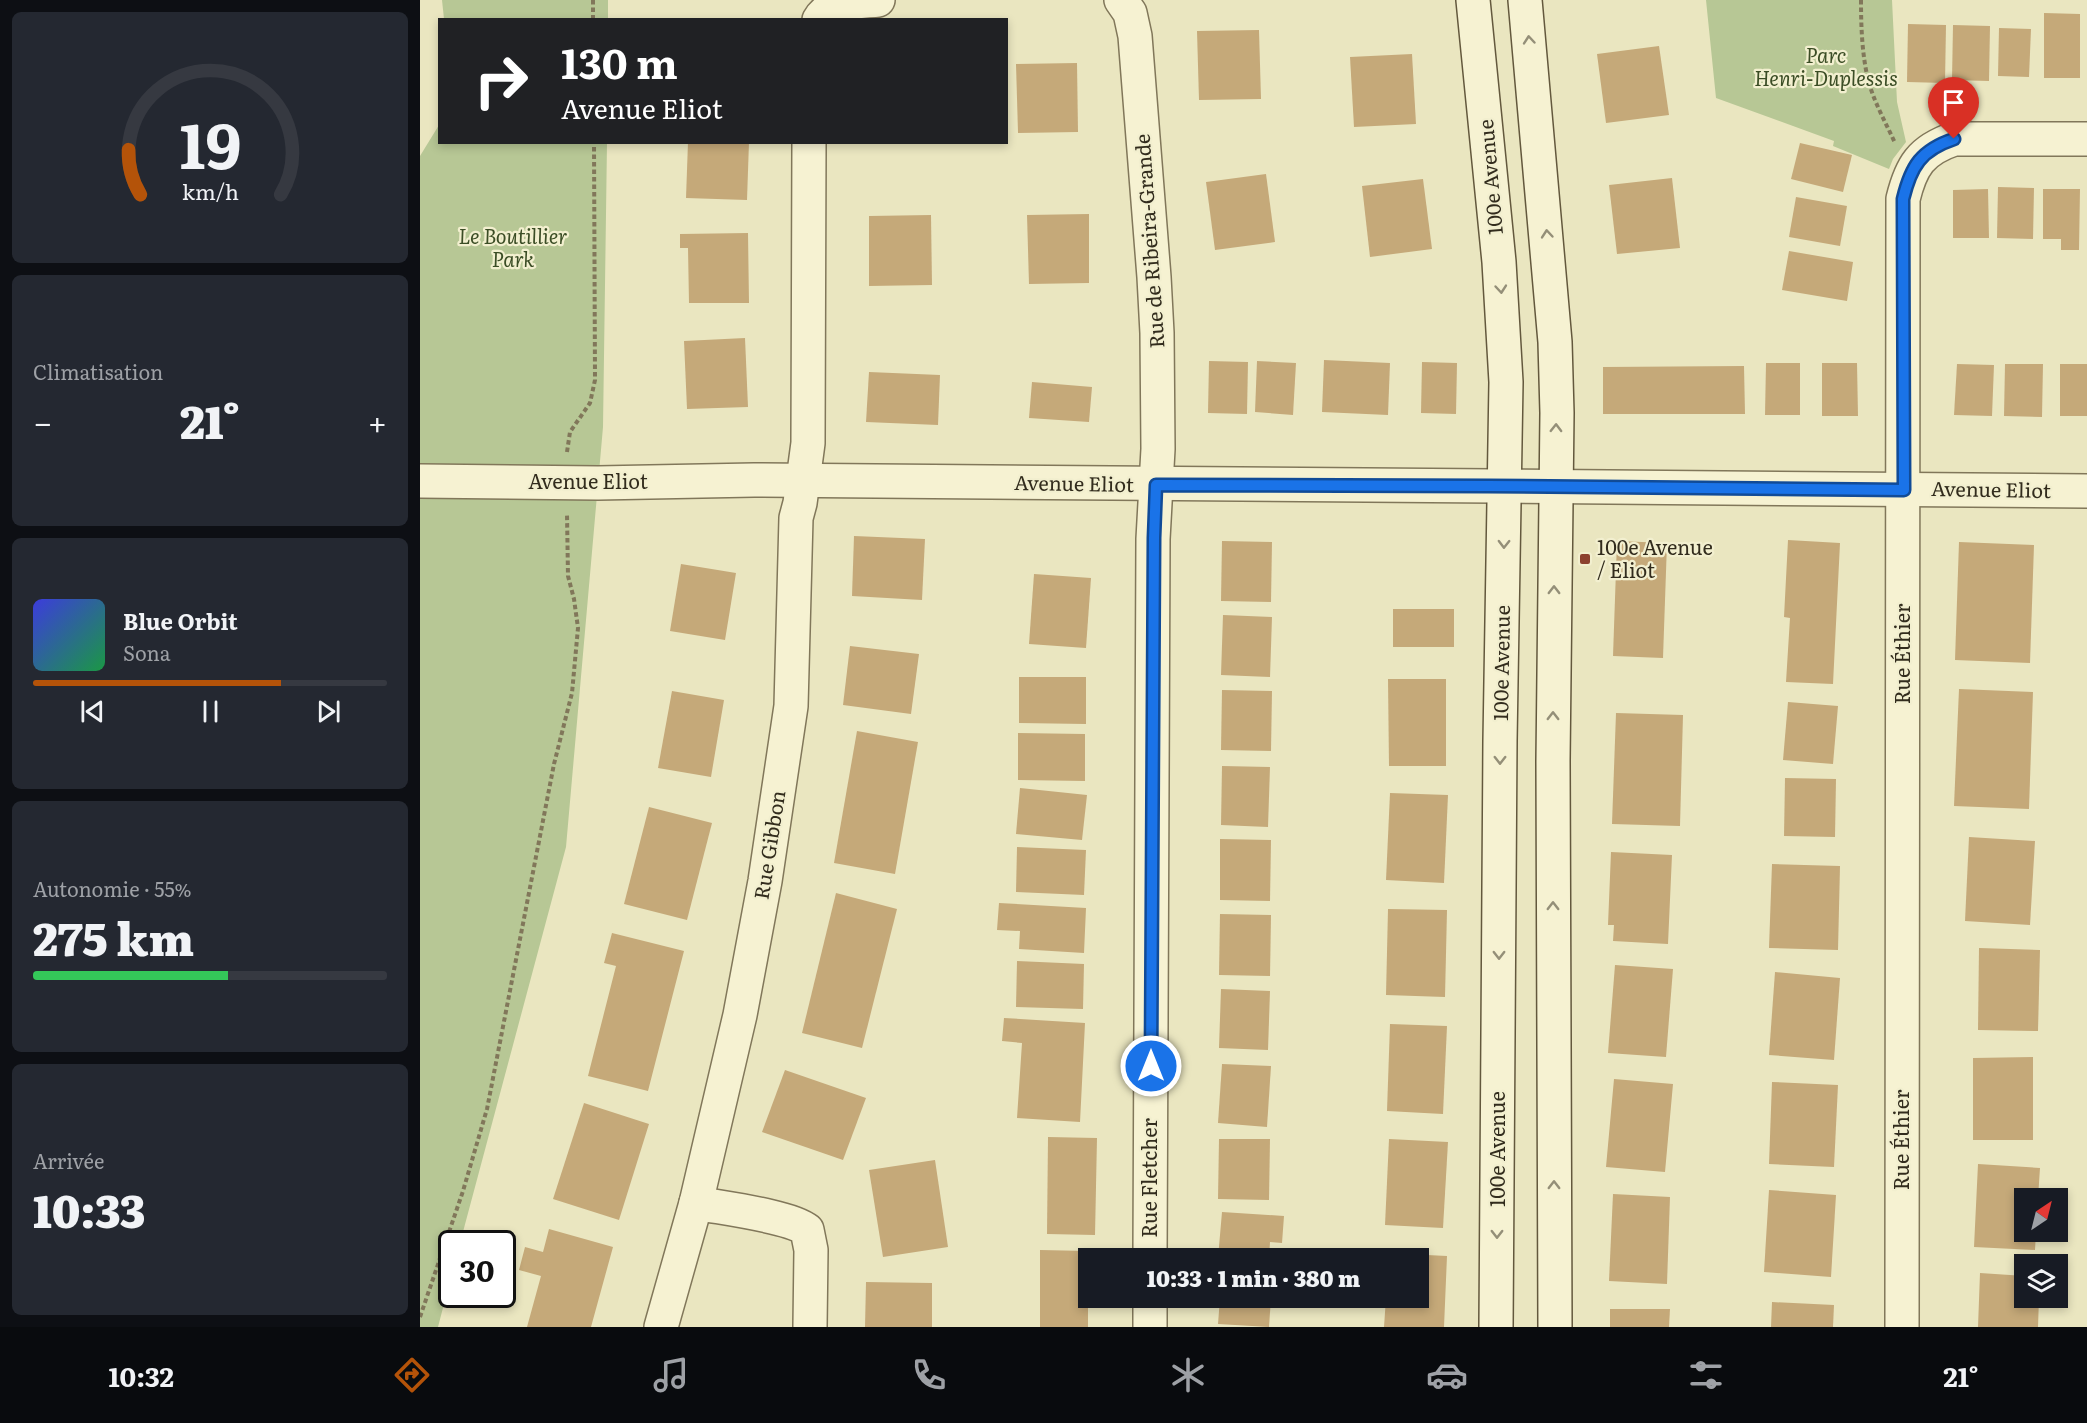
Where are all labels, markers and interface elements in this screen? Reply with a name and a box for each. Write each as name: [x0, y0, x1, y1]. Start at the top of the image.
text: 130 m: [561, 30, 678, 92]
one-way arrow: [1523, 35, 1536, 44]
park label: Parc Henri-Duplessis: [1754, 39, 1898, 92]
icon: right: [462, 42, 540, 120]
pin: [1928, 77, 1979, 139]
icon: arrive: [1937, 86, 1970, 119]
text: Avenue Eliot: [561, 87, 723, 127]
text: 19: [179, 96, 241, 188]
street label: 100e Avenue: [1469, 118, 1509, 236]
street label: Rue de Ribeira-Grande: [1126, 133, 1170, 349]
text: km/h: [181, 175, 239, 207]
park label: Le Boutillier Park: [458, 220, 568, 273]
one-way arrow: [1541, 229, 1554, 238]
one-way arrow: [1495, 285, 1508, 294]
text: Climatisation: [33, 356, 163, 386]
text: 21°: [180, 386, 240, 453]
text: −: [33, 396, 52, 445]
text: +: [368, 396, 387, 445]
one-way arrow: [1550, 424, 1563, 433]
street label: Avenue Eliot: [528, 465, 648, 495]
street label: Avenue Eliot: [1014, 466, 1134, 498]
street label: Avenue Eliot: [1931, 472, 2051, 504]
place label: 100e Avenue / Eliot: [1597, 531, 1713, 584]
one-way arrow: [1498, 540, 1510, 549]
marker: 100e Avenue / Eliot: [1578, 552, 1592, 566]
one-way arrow: [1548, 585, 1560, 594]
street label: Rue Éthier: [1886, 603, 1916, 704]
text: Blue Orbit: [123, 604, 238, 637]
street label: 100e Avenue: [1484, 605, 1516, 721]
text: Sona: [123, 637, 171, 667]
icon: previous: [76, 695, 109, 728]
icon: pause: [194, 695, 227, 728]
icon: next: [312, 695, 345, 728]
one-way arrow: [1547, 711, 1559, 720]
one-way arrow: [1494, 756, 1506, 765]
street label: Rue Gibbon: [745, 788, 791, 902]
text: Autonomie · 55%: [33, 873, 192, 903]
one-way arrow: [1547, 901, 1560, 910]
text: 275 km: [33, 903, 194, 970]
one-way arrow: [1493, 951, 1505, 960]
position arrow: [1119, 1034, 1183, 1098]
street label: Rue Éthier: [1885, 1089, 1915, 1190]
street label: 100e Avenue: [1481, 1091, 1511, 1207]
street label: Rue Fletcher: [1133, 1118, 1163, 1238]
text: Arrivée: [33, 1145, 104, 1175]
text: 10:33: [33, 1175, 145, 1242]
one-way arrow: [1548, 1180, 1561, 1189]
north arrow: [2014, 1188, 2068, 1242]
map controls: [2014, 1188, 2068, 1308]
speed limit sign: 30: [438, 1230, 516, 1308]
one-way arrow: [1491, 1230, 1503, 1239]
button: layers: [2014, 1254, 2068, 1308]
text: 10:33 · 1 min · 380 m: [1147, 1261, 1360, 1294]
icon: directions: [391, 1354, 433, 1396]
icon: music: [650, 1354, 692, 1396]
icon: phone: [908, 1354, 950, 1396]
icon: climate: [1167, 1354, 1209, 1396]
icon: car: [1426, 1354, 1468, 1396]
icon: filters: [1685, 1354, 1727, 1396]
text: 10:32: [108, 1355, 174, 1395]
text: 21°: [1943, 1355, 1979, 1395]

